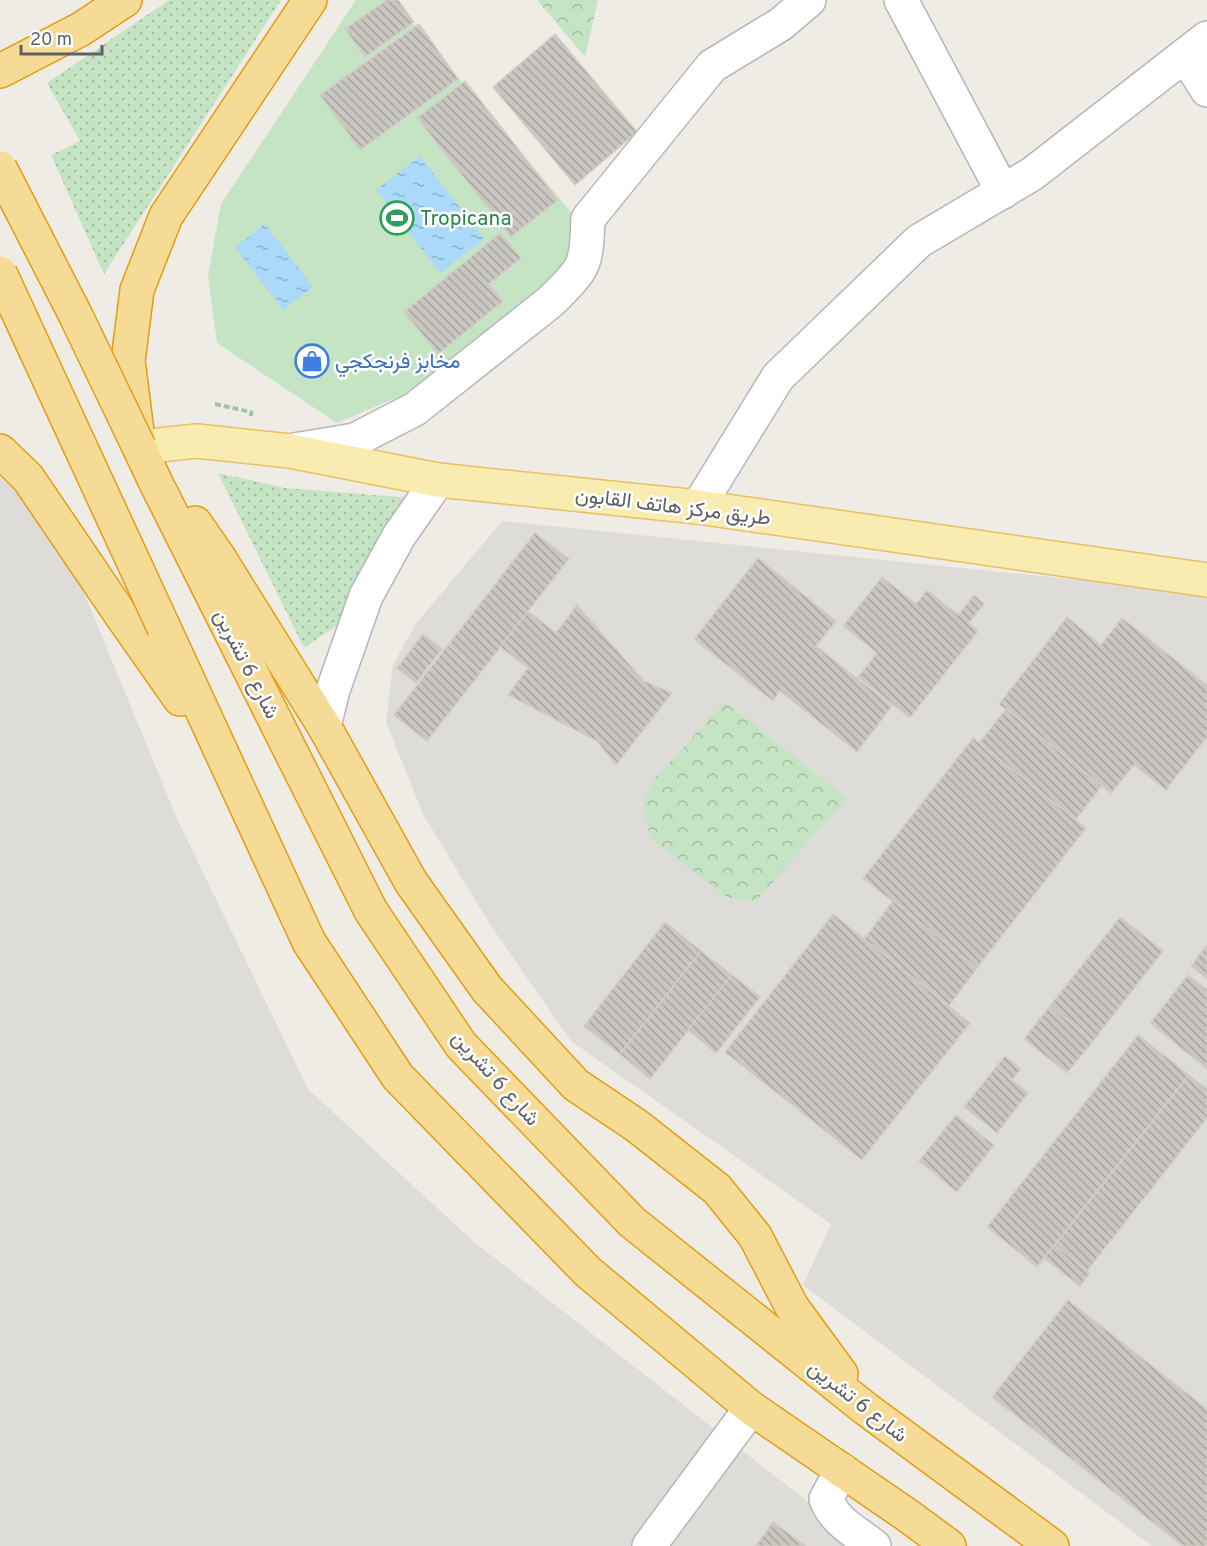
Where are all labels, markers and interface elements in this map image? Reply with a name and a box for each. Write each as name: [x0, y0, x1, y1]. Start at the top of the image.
scale bar: [21, 18, 102, 56]
text: 20 m: [30, 29, 72, 52]
sports icon: Tropicana: [379, 200, 415, 236]
place label: Tropicana: [420, 206, 511, 233]
shop icon: مخابز فرنجكجي: [294, 343, 330, 379]
place label: مخابز فرنجكجي: [335, 349, 461, 378]
street label: طريق مركز هاتف القابون: [574, 482, 772, 533]
street label: شارع 6 تشرين: [207, 605, 285, 724]
street label: شارع 6 تشرين: [445, 1026, 545, 1132]
street label: شارع 6 تشرين: [802, 1355, 912, 1450]

